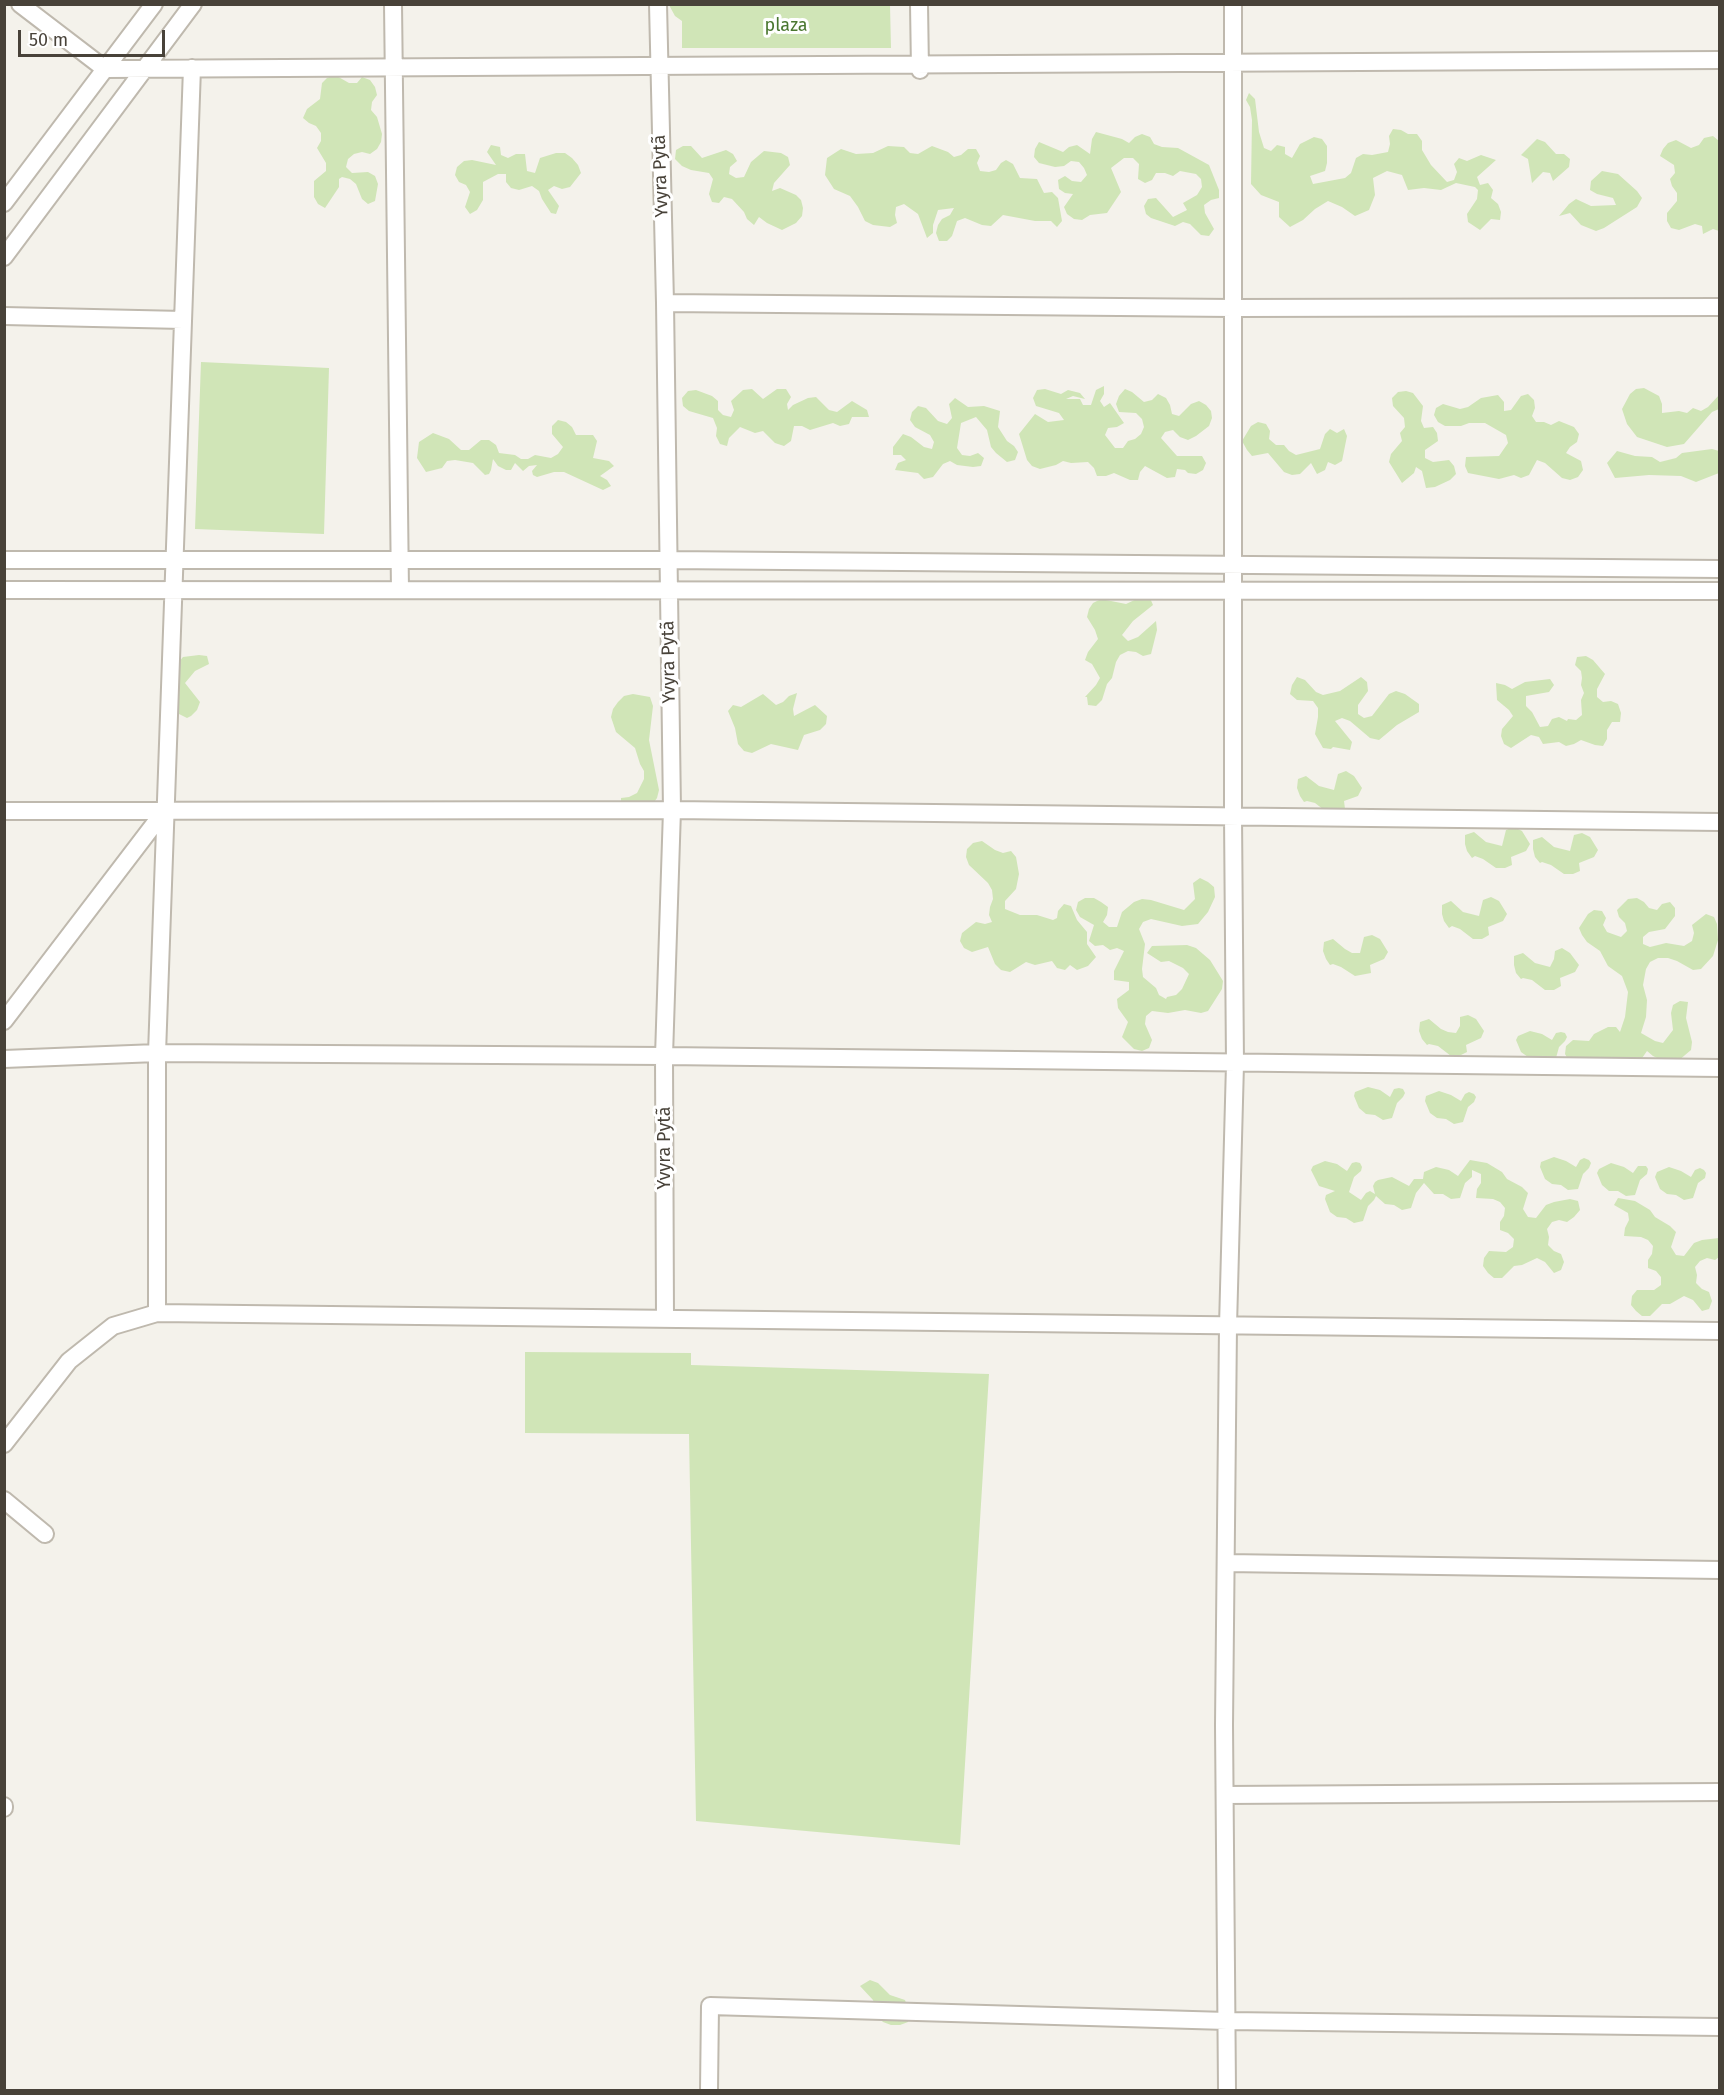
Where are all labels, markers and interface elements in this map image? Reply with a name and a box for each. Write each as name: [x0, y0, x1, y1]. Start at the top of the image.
park label: plaza: [764, 15, 808, 37]
scale bar: [21, 18, 168, 56]
text: 50 m: [29, 29, 68, 51]
street label: Yvyra Pytã: [649, 134, 673, 218]
street label: Yvyra Pytã: [657, 620, 681, 704]
street label: Yvyra Pytã: [654, 1107, 676, 1189]

